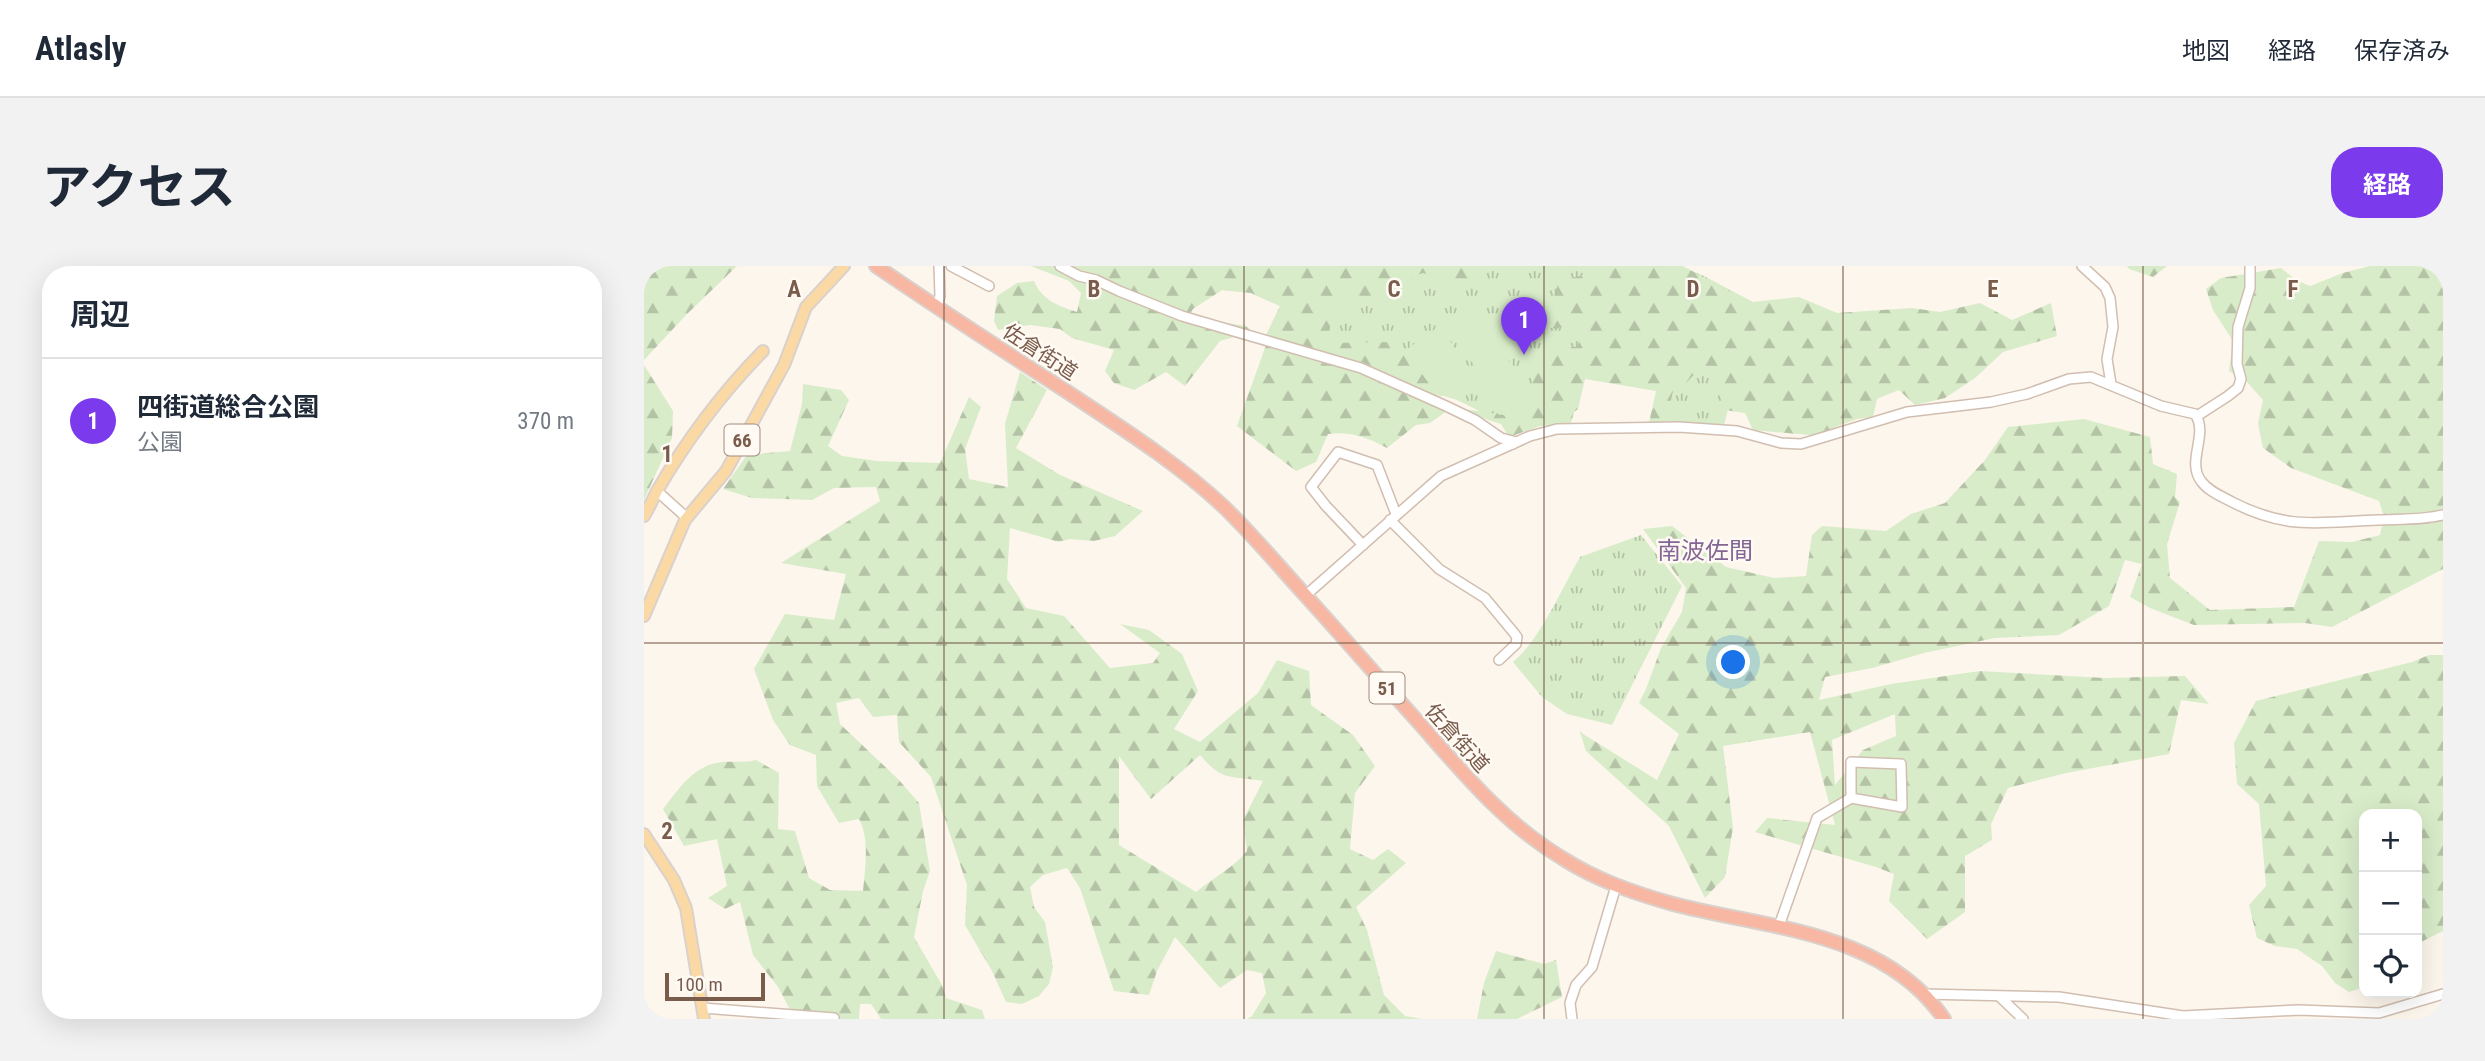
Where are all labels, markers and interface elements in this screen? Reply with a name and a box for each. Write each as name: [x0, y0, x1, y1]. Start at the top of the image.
text: Atlasly: [35, 29, 126, 68]
text: 地図: [2182, 37, 2230, 65]
text: 経路: [2268, 37, 2316, 65]
text: 保存済み: [2354, 37, 2450, 65]
button: 経路: [2331, 147, 2443, 218]
text: アクセス: [42, 159, 236, 216]
text: A: [787, 276, 801, 303]
text: B: [1088, 276, 1100, 303]
text: C: [1387, 276, 1401, 303]
text: D: [1687, 276, 1700, 303]
text: E: [1987, 276, 1999, 303]
text: F: [2288, 276, 2299, 303]
text: 周辺: [70, 297, 130, 332]
pin: 1: [1501, 297, 1547, 355]
street label: 佐倉街道: [998, 319, 1082, 385]
text: 四街道総合公園: [137, 392, 319, 422]
text: 1: [87, 408, 99, 435]
text: 370 m: [517, 408, 574, 435]
road number: 66: [724, 424, 760, 456]
text: 公園: [137, 429, 183, 456]
text: 1: [661, 441, 673, 468]
district label: 南波佐間: [1657, 537, 1753, 565]
your location: [1716, 645, 1750, 679]
road number: 51: [1370, 672, 1404, 704]
street label: 佐倉街道: [1420, 699, 1494, 777]
map controls: [2359, 809, 2422, 998]
button: +: [2359, 809, 2422, 872]
text: 2: [661, 818, 673, 845]
button: −: [2359, 872, 2422, 935]
button: locate: [2359, 935, 2422, 998]
scale bar: [665, 970, 765, 1002]
text: 100 m: [676, 973, 723, 996]

